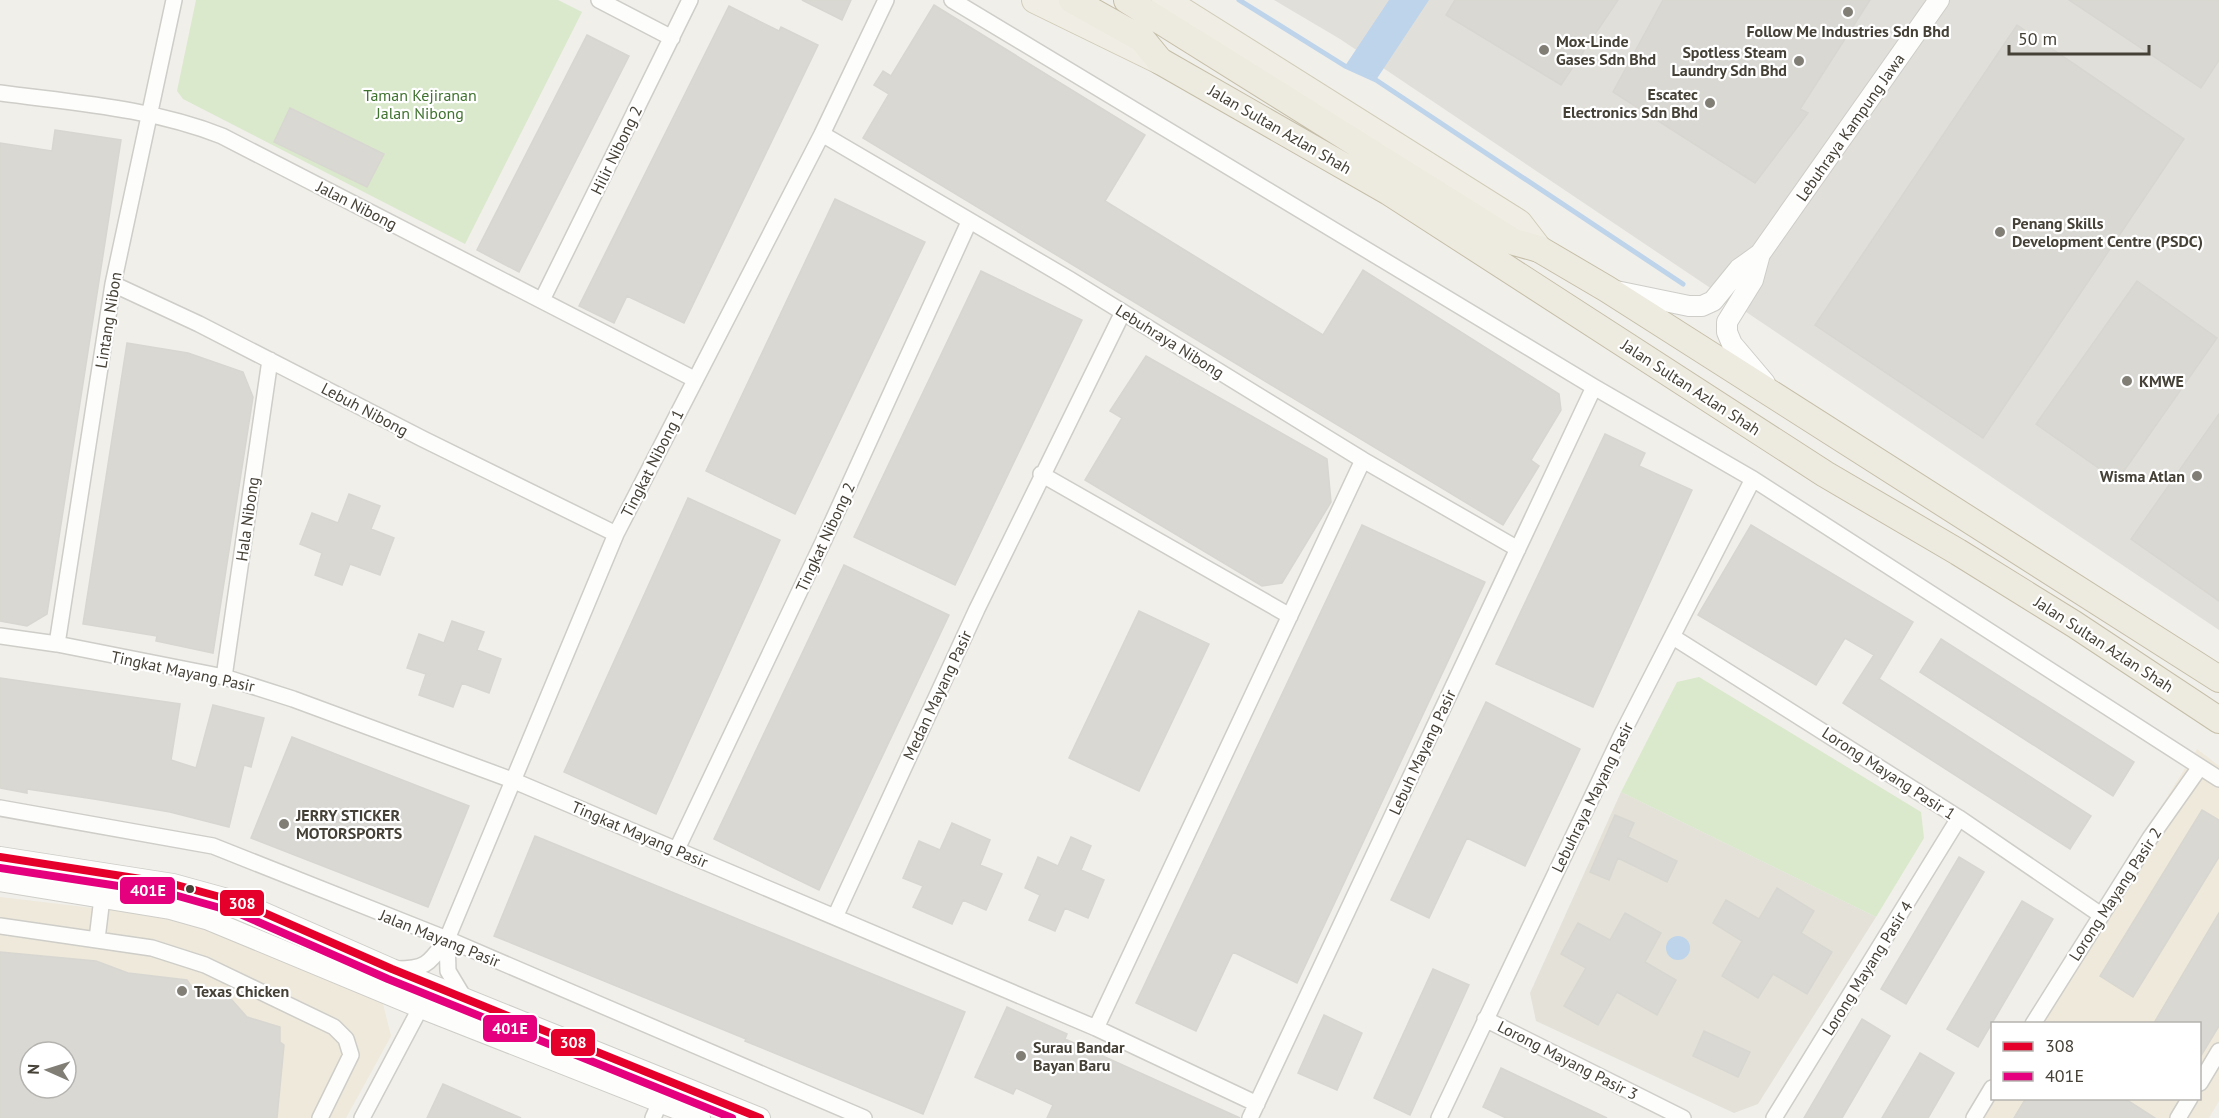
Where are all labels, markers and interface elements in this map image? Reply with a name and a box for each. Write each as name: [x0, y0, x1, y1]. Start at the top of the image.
marker: Follow Me Industries Sdn Bhd: [1841, 5, 1855, 19]
scale bar: [2009, 18, 2148, 56]
place label: Follow Me Industries Sdn Bhd: [1746, 21, 1950, 41]
text: 50 m: [2018, 27, 2057, 50]
place label: Mox-Linde Gases Sdn Bhd: [1556, 31, 1656, 69]
place label: Spotless Steam Laundry Sdn Bhd: [1671, 42, 1787, 80]
marker: Mox-Linde Gases Sdn Bhd: [1537, 43, 1551, 57]
street label: Lebuhraya Kampung Jawa: [1791, 49, 1909, 205]
marker: Spotless Steam Laundry Sdn Bhd: [1792, 54, 1806, 68]
street label: Jalan Sultan Azlan Shah: [1204, 79, 1355, 178]
place label: Escatec Electronics Sdn Bhd: [1563, 84, 1698, 122]
park label: Taman Kejiranan Jalan Nibong: [363, 85, 477, 123]
marker: Escatec Electronics Sdn Bhd: [1703, 96, 1717, 110]
street label: Hilir Nibong 2: [586, 102, 646, 198]
street label: Jalan Nibong: [312, 176, 401, 234]
place label: Penang Skills Development Centre (PSDC): [2012, 213, 2203, 251]
marker: Penang Skills Development Centre (PSDC): [1993, 225, 2007, 239]
street label: Lintang Nibon: [91, 270, 125, 370]
street label: Lebuhraya Nibong: [1112, 300, 1228, 382]
street label: Jalan Sultan Azlan Shah: [1617, 334, 1764, 439]
place label: KMWE: [2139, 371, 2184, 391]
marker: KMWE: [2120, 374, 2134, 388]
street label: Lebuh Nibong: [318, 378, 412, 440]
street label: Tingkat Nibong 1: [616, 406, 688, 520]
place label: Wisma Atlan: [2100, 466, 2185, 486]
marker: Wisma Atlan: [2190, 469, 2204, 483]
street label: Hala Nibong: [231, 475, 263, 563]
street label: Tingkat Nibong 2: [791, 479, 859, 595]
street label: Jalan Sultan Azlan Shah: [2030, 591, 2177, 696]
street label: Medan Mayang Pasir: [898, 626, 976, 763]
street label: Tingkat Mayang Pasir: [109, 646, 257, 696]
street label: Lebuh Mayang Pasir: [1384, 686, 1460, 818]
street label: Lebuhraya Mayang Pasir: [1547, 718, 1637, 875]
street label: Lorong Mayang Pasir 1: [1819, 722, 1959, 824]
street label: Tingkat Mayang Pasir: [569, 796, 712, 872]
place label: JERRY STICKER MOTORSPORTS: [295, 805, 402, 843]
marker: JERRY STICKER MOTORSPORTS: [277, 817, 291, 831]
street label: Lorong Mayang Pasir 2: [2064, 824, 2166, 964]
line badge: 401E: [119, 876, 176, 905]
text: 401E: [130, 880, 166, 900]
unlabelled marker: [184, 883, 196, 895]
line badge: 308: [219, 889, 265, 917]
text: 308: [228, 893, 256, 913]
street label: Lorong Mayang Pasir 4: [1817, 897, 1917, 1039]
street label: Jalan Mayang Pasir: [376, 904, 504, 972]
place label: Texas Chicken: [194, 981, 289, 1001]
marker: Texas Chicken: [175, 984, 189, 998]
line badge: 401E: [482, 1014, 538, 1043]
street label: Lorong Mayang Pasir 3: [1494, 1016, 1642, 1104]
text: 401E: [492, 1018, 528, 1038]
legend: [1991, 1022, 2201, 1100]
line badge: 308: [550, 1028, 596, 1057]
text: 308: [559, 1032, 587, 1052]
text: 308: [2045, 1034, 2074, 1057]
place label: Surau Bandar Bayan Baru: [1033, 1037, 1125, 1075]
north arrow: [18, 1040, 78, 1100]
marker: Surau Bandar Bayan Baru: [1014, 1049, 1028, 1063]
text: N: [23, 1063, 43, 1075]
text: 401E: [2045, 1064, 2084, 1087]

